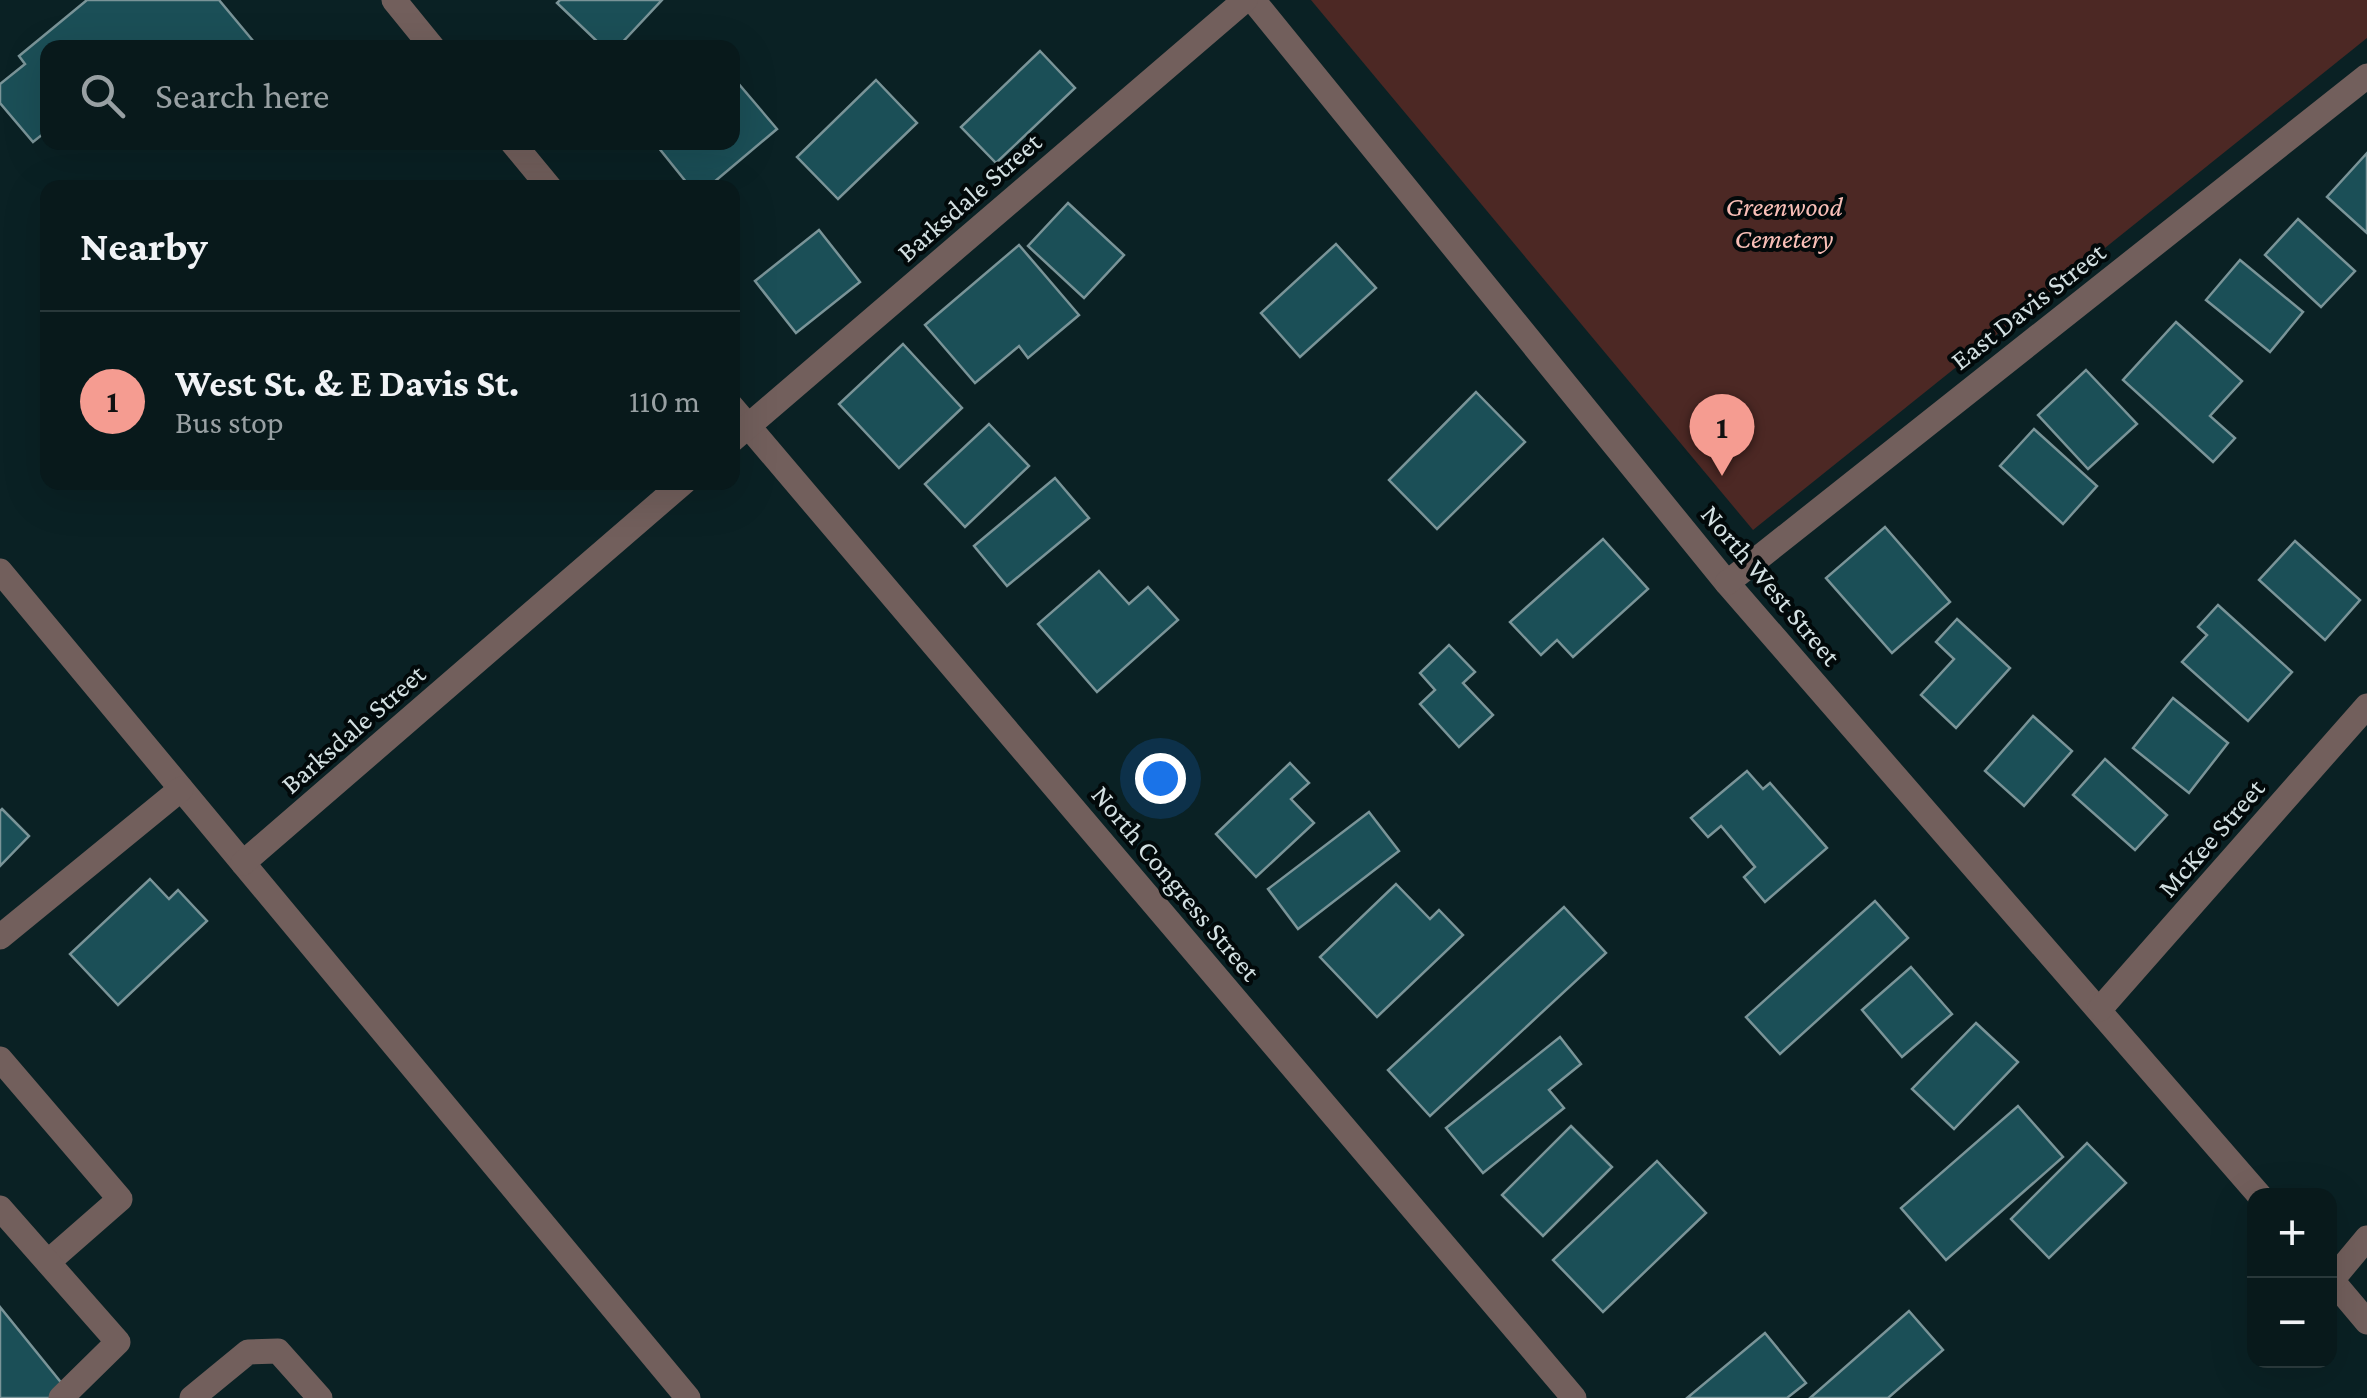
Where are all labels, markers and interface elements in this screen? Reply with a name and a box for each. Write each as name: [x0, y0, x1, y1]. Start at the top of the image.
search box: [40, 40, 740, 150]
icon: search: [75, 68, 130, 123]
text: Search here: [155, 74, 329, 116]
street label: Barksdale Street: [891, 126, 1048, 268]
park label: Greenwood Cemetery: [1725, 191, 1843, 254]
text: Nearby: [80, 222, 208, 269]
street label: East Davis Street: [1945, 236, 2112, 376]
text: West St. & E Davis St.: [175, 362, 519, 404]
text: 1: [107, 383, 118, 419]
text: 110 m: [629, 383, 700, 419]
pin: 1: [1690, 394, 1754, 476]
text: Bus stop: [175, 404, 284, 440]
street label: North West Street: [1695, 499, 1847, 672]
street label: Barksdale Street: [275, 658, 432, 800]
your location: [1135, 753, 1186, 804]
street label: McKee Street: [2151, 772, 2271, 903]
street label: North Congress Street: [1085, 779, 1267, 987]
map controls: [2247, 1188, 2337, 1368]
button: +: [2247, 1188, 2337, 1278]
button: −: [2247, 1278, 2337, 1368]

